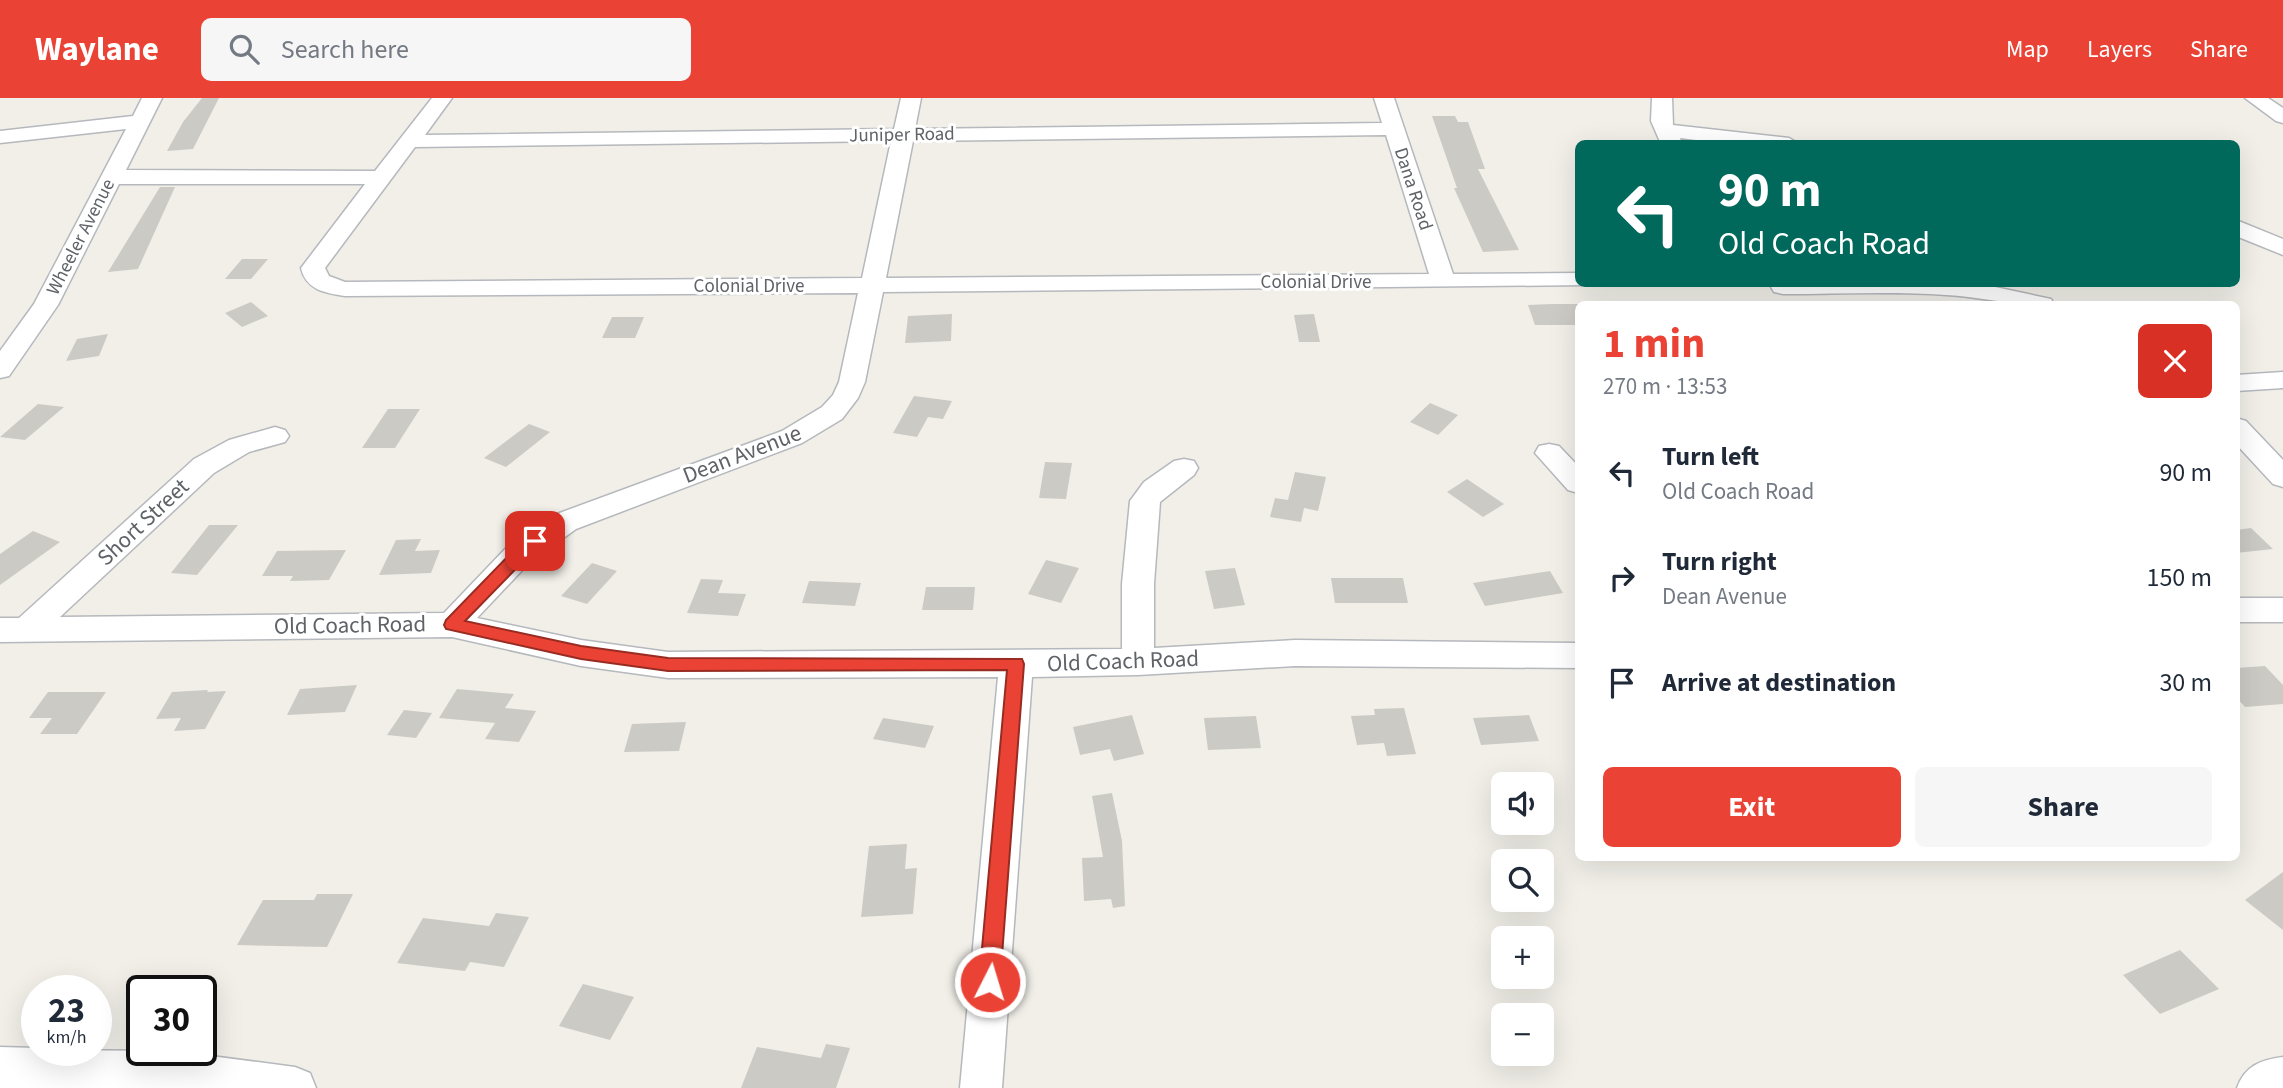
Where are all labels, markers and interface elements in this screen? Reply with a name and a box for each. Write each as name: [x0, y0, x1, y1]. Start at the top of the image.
search box: [201, 18, 691, 81]
text: Waylane: [35, 26, 159, 73]
icon: search: [225, 30, 263, 68]
text: Search here: [281, 31, 409, 68]
text: Map: [2006, 32, 2049, 67]
text: Layers: [2087, 32, 2152, 67]
text: Share: [2190, 32, 2248, 67]
street label: Juniper Road: [849, 121, 955, 149]
street label: Dana Road: [1387, 144, 1439, 234]
text: 90 m: [1718, 156, 1822, 226]
icon: left: [1603, 168, 1694, 259]
street label: Wheeler Avenue: [40, 174, 122, 300]
text: Old Coach Road: [1718, 221, 1930, 267]
street label: Colonial Drive: [1261, 269, 1371, 296]
street label: Colonial Drive: [694, 273, 804, 300]
text: 1 min: [1603, 314, 1705, 374]
button: close: [2138, 324, 2212, 398]
text: 270 m · 13:53: [1603, 370, 1727, 403]
street label: Dean Avenue: [678, 416, 806, 492]
text: Turn left: [1662, 438, 1759, 475]
icon: left: [1603, 454, 1641, 492]
text: 90 m: [2159, 454, 2212, 491]
street label: Short Street: [90, 470, 197, 573]
text: Old Coach Road: [1662, 475, 1814, 508]
pin: [505, 511, 565, 571]
icon: arrive: [516, 522, 554, 560]
text: Turn right: [1662, 543, 1777, 580]
icon: right: [1603, 559, 1641, 597]
text: 150 m: [2146, 559, 2212, 596]
text: Dean Avenue: [1662, 580, 1787, 613]
street label: Old Coach Road: [274, 607, 426, 643]
street label: Old Coach Road: [1046, 642, 1200, 680]
icon: arrive: [1603, 664, 1641, 702]
text: Arrive at destination: [1662, 664, 1896, 701]
text: 30 m: [2159, 664, 2212, 701]
button: Exit: [1603, 767, 1901, 847]
button: Share: [1915, 767, 2212, 847]
map controls: [1491, 772, 1554, 1066]
button: sound: [1491, 772, 1554, 835]
button: search: [1491, 849, 1554, 912]
button: +: [1491, 926, 1554, 989]
position arrow: [953, 945, 1027, 1019]
speed limit sign: 30: [126, 975, 217, 1066]
text: 23: [48, 986, 85, 1036]
button: −: [1491, 1003, 1554, 1066]
text: km/h: [47, 1025, 86, 1050]

